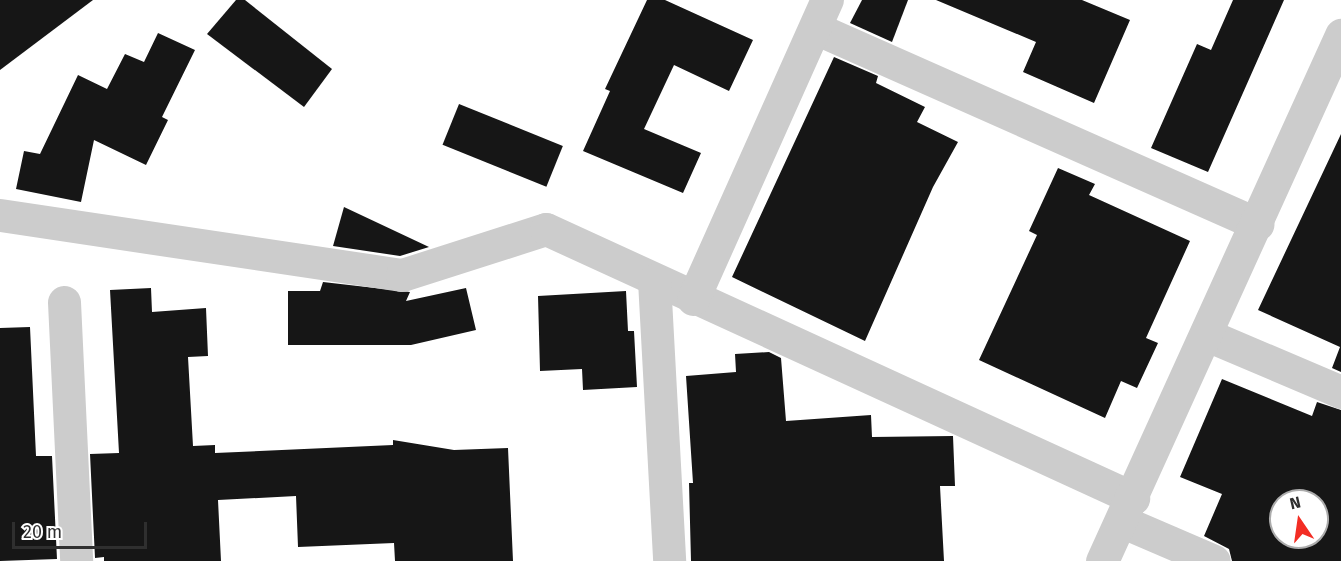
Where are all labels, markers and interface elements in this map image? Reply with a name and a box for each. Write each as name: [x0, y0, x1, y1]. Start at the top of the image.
north arrow: [1269, 489, 1329, 549]
text: N: [1288, 492, 1303, 513]
scale bar: [15, 510, 150, 548]
text: 20 m: [23, 521, 62, 543]

